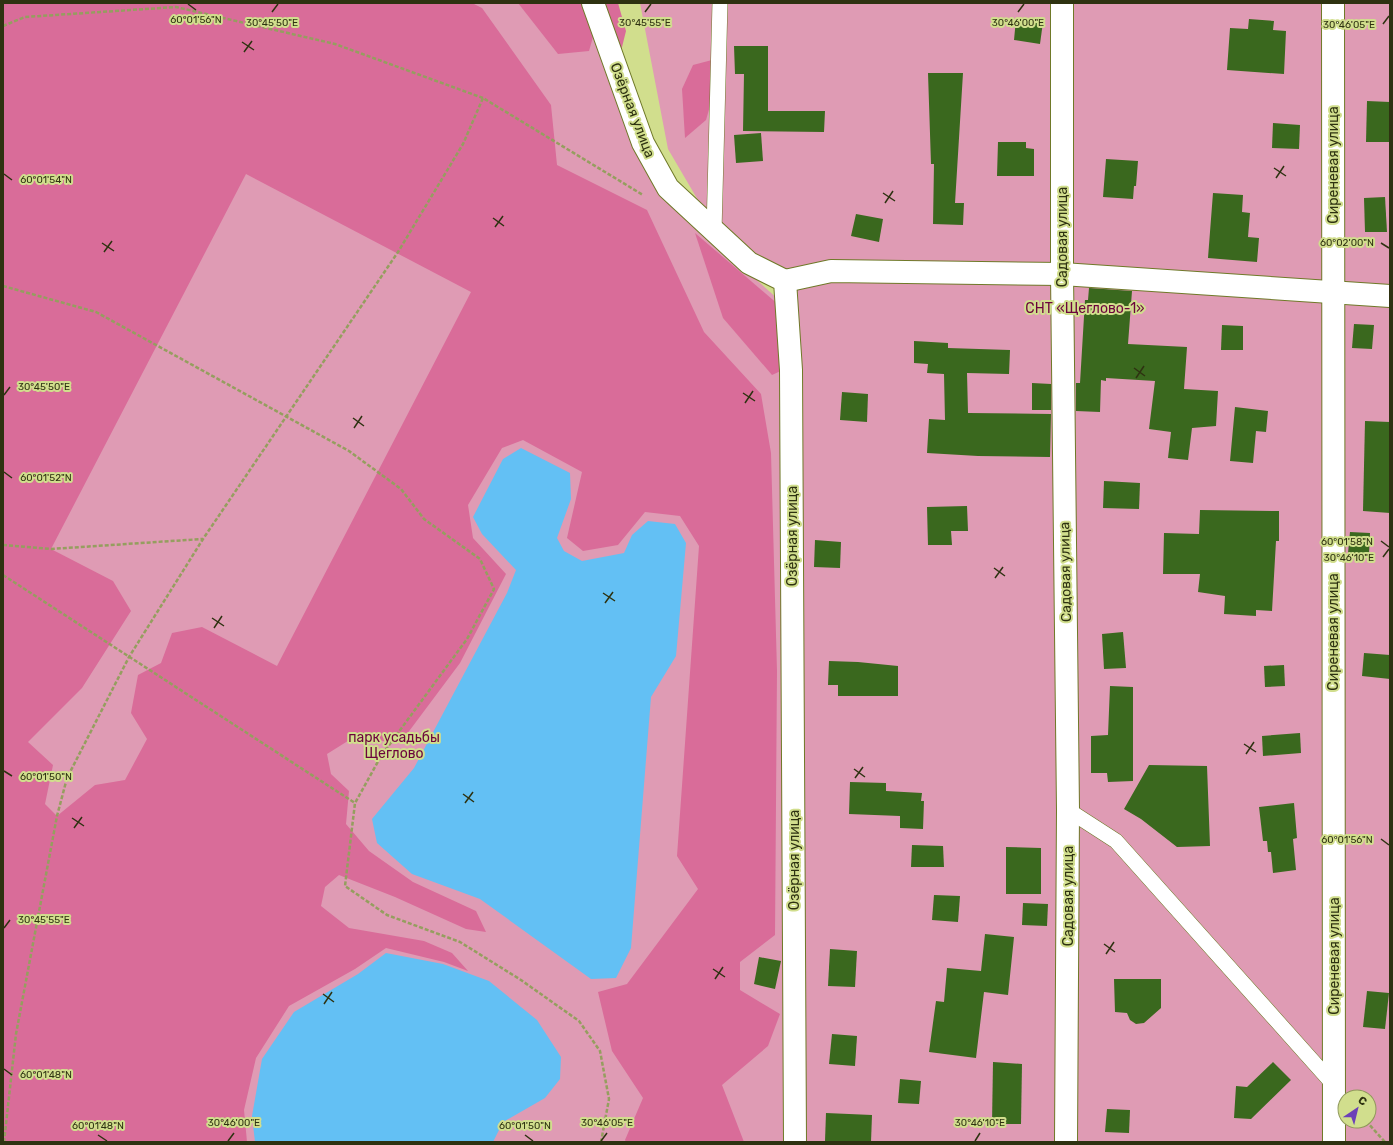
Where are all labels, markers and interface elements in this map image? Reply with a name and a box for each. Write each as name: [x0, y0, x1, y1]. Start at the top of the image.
text: 60°01'56"N: [170, 14, 222, 26]
text: 30°45'50"E: [246, 17, 298, 29]
text: 30°45'55"E: [619, 17, 671, 29]
text: 30°46'00"E: [992, 17, 1044, 29]
text: 30°46'05"E: [1323, 19, 1375, 31]
street label: Озёрная улица: [607, 60, 658, 160]
street label: Сиреневая улица: [1325, 106, 1342, 224]
text: 60°01'54"N: [20, 174, 72, 186]
street label: Садовая улица: [1054, 187, 1071, 287]
text: 60°02'00"N: [1320, 237, 1374, 249]
park label: СНТ «Щеглово-1»: [1025, 300, 1145, 317]
text: 30°45'50"E: [18, 381, 70, 393]
text: 60°01'52"N: [20, 472, 72, 484]
street label: Озёрная улица: [784, 486, 801, 586]
street label: Садовая улица: [1056, 522, 1075, 622]
text: 60°01'58"N: [1321, 536, 1373, 548]
text: 30°46'10"E: [1324, 552, 1374, 564]
street label: Сиреневая улица: [1325, 573, 1342, 691]
park label: парк усадьбы Щеглово: [348, 729, 440, 762]
text: 60°01'50"N: [20, 771, 72, 783]
street label: Озёрная улица: [786, 810, 803, 910]
text: 60°01'56"N: [1321, 834, 1373, 846]
street label: Садовая улица: [1060, 846, 1077, 946]
street label: Сиреневая улица: [1326, 897, 1343, 1015]
text: 30°45'55"E: [18, 914, 70, 926]
text: 60°01'48"N: [20, 1069, 72, 1081]
north arrow: [1337, 1089, 1377, 1129]
text: С: [1356, 1094, 1370, 1109]
text: 30°46'00"E: [208, 1117, 260, 1129]
text: 30°46'05"E: [581, 1117, 633, 1129]
text: 30°46'10"E: [955, 1117, 1005, 1129]
text: 60°01'48"N: [72, 1120, 124, 1132]
text: 60°01'50"N: [499, 1120, 551, 1132]

